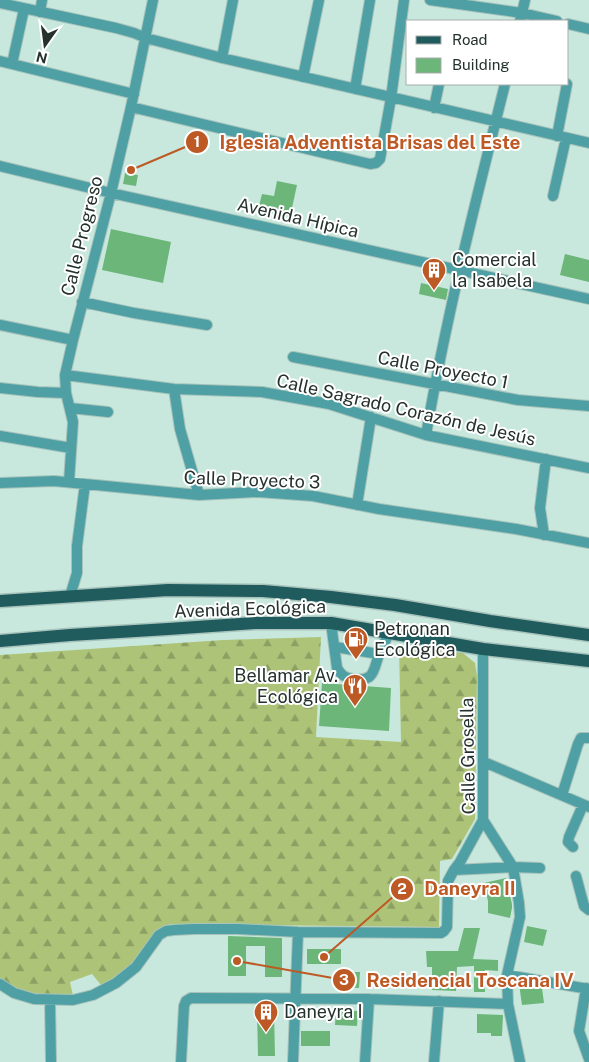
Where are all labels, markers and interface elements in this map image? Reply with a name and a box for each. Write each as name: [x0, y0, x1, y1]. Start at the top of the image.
north arrow: [20, 20, 70, 70]
legend: [406, 20, 569, 85]
text: Road: [452, 31, 488, 48]
text: N: [35, 49, 49, 67]
text: Building: [452, 56, 510, 73]
callout: Iglesia Adventista Brisas del Este: [184, 125, 531, 159]
text: Iglesia Adventista Brisas del Este: [219, 131, 521, 153]
text: 1: [194, 133, 200, 150]
street label: Calle Progreso: [56, 174, 107, 298]
street label: Avenida Hípica: [235, 193, 361, 242]
place label: Comercial la Isabela: [452, 249, 537, 291]
building icon: Comercial la Isabela: [421, 257, 447, 291]
street label: Calle Proyecto 1: [376, 347, 510, 392]
street label: Calle Sagrado Corazón de Jesús: [274, 369, 538, 450]
street label: Calle Proyecto 3: [183, 467, 321, 492]
street label: Avenida Ecológica: [174, 595, 326, 622]
place label: Petronan Ecológica: [374, 618, 455, 660]
fuel station icon: Petronan Ecológica: [343, 626, 369, 660]
place label: Bellamar Av. Ecológica: [234, 665, 338, 707]
restaurant icon: Bellamar Av. Ecológica: [342, 673, 368, 707]
street label: Calle Grosella: [456, 697, 479, 815]
callout: Daneyra II: [389, 872, 526, 906]
text: Daneyra II: [424, 877, 516, 899]
text: 2: [397, 880, 407, 897]
callout: Residencial Toscana IV: [331, 963, 584, 997]
text: Residencial Toscana IV: [366, 969, 574, 991]
text: 3: [339, 971, 349, 988]
building icon: Daneyra I: [253, 999, 279, 1033]
place label: Daneyra I: [284, 1001, 363, 1022]

